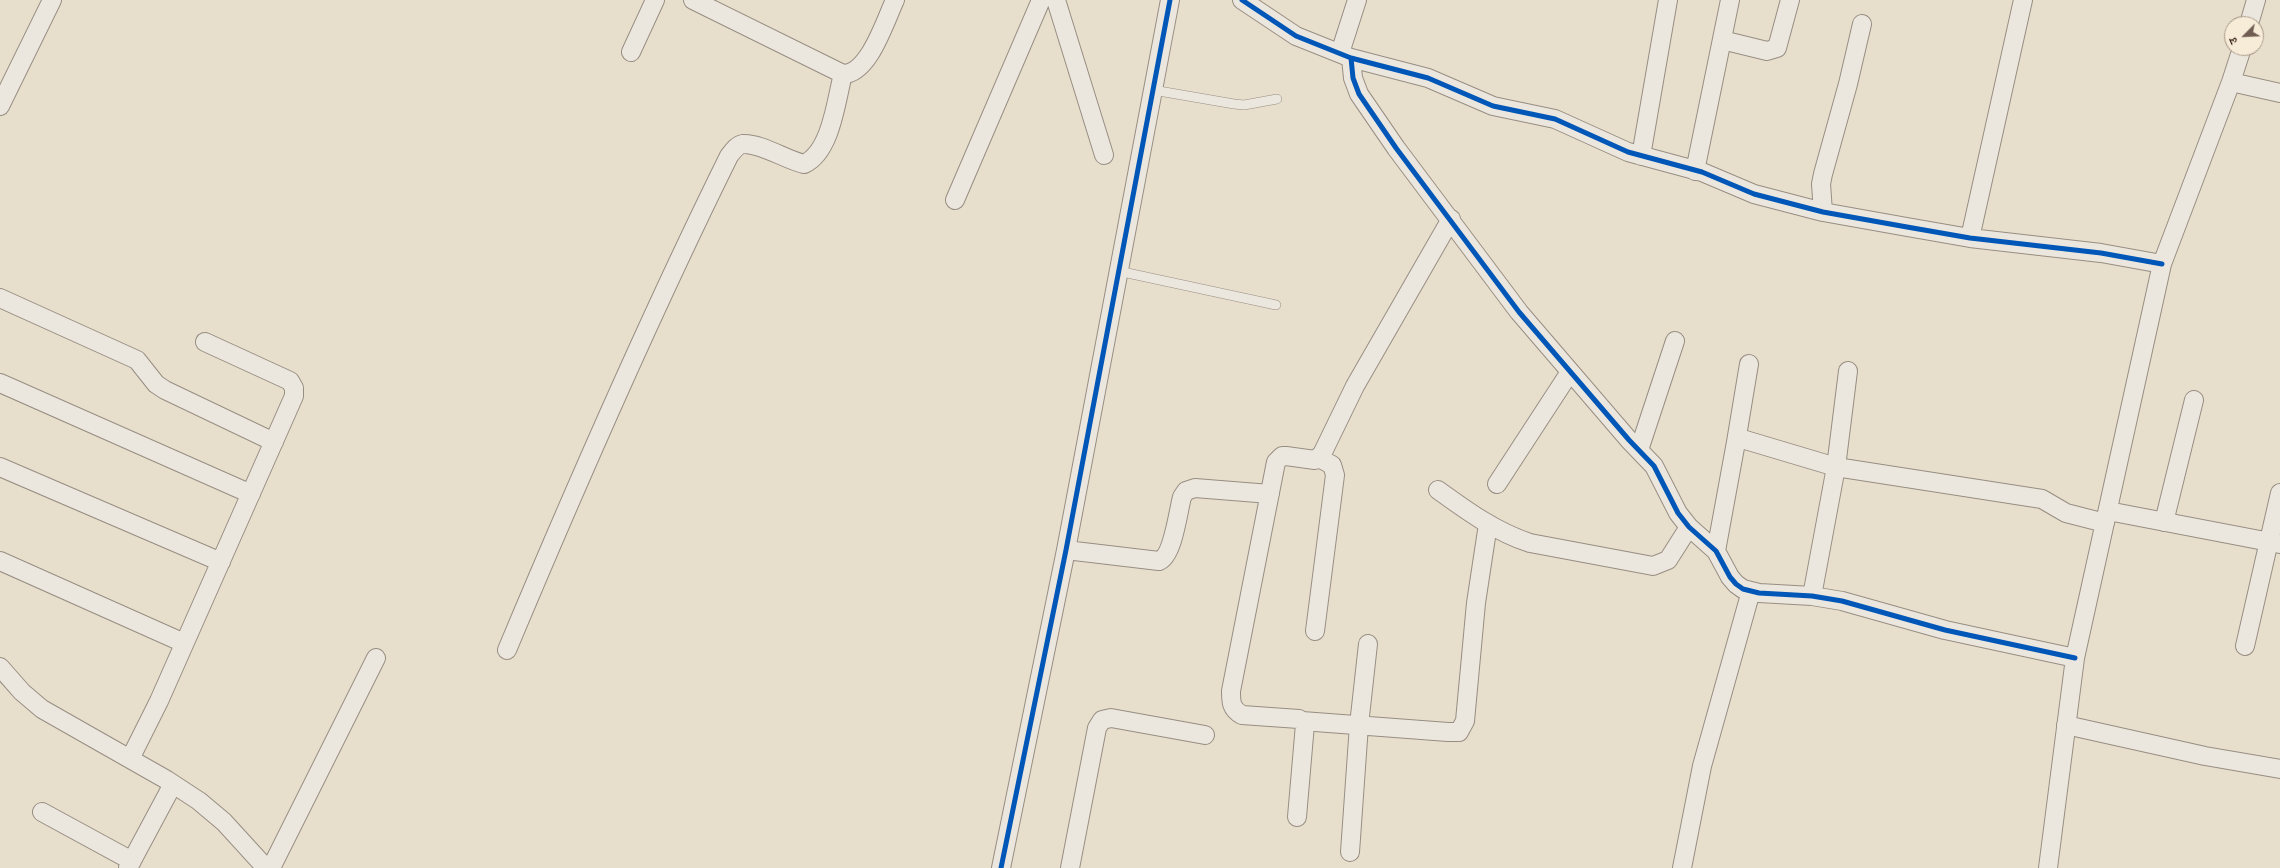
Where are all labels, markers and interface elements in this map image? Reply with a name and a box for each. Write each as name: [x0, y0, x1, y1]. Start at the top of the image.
north arrow: [2224, 16, 2264, 56]
text: उ: [2226, 35, 2242, 46]

